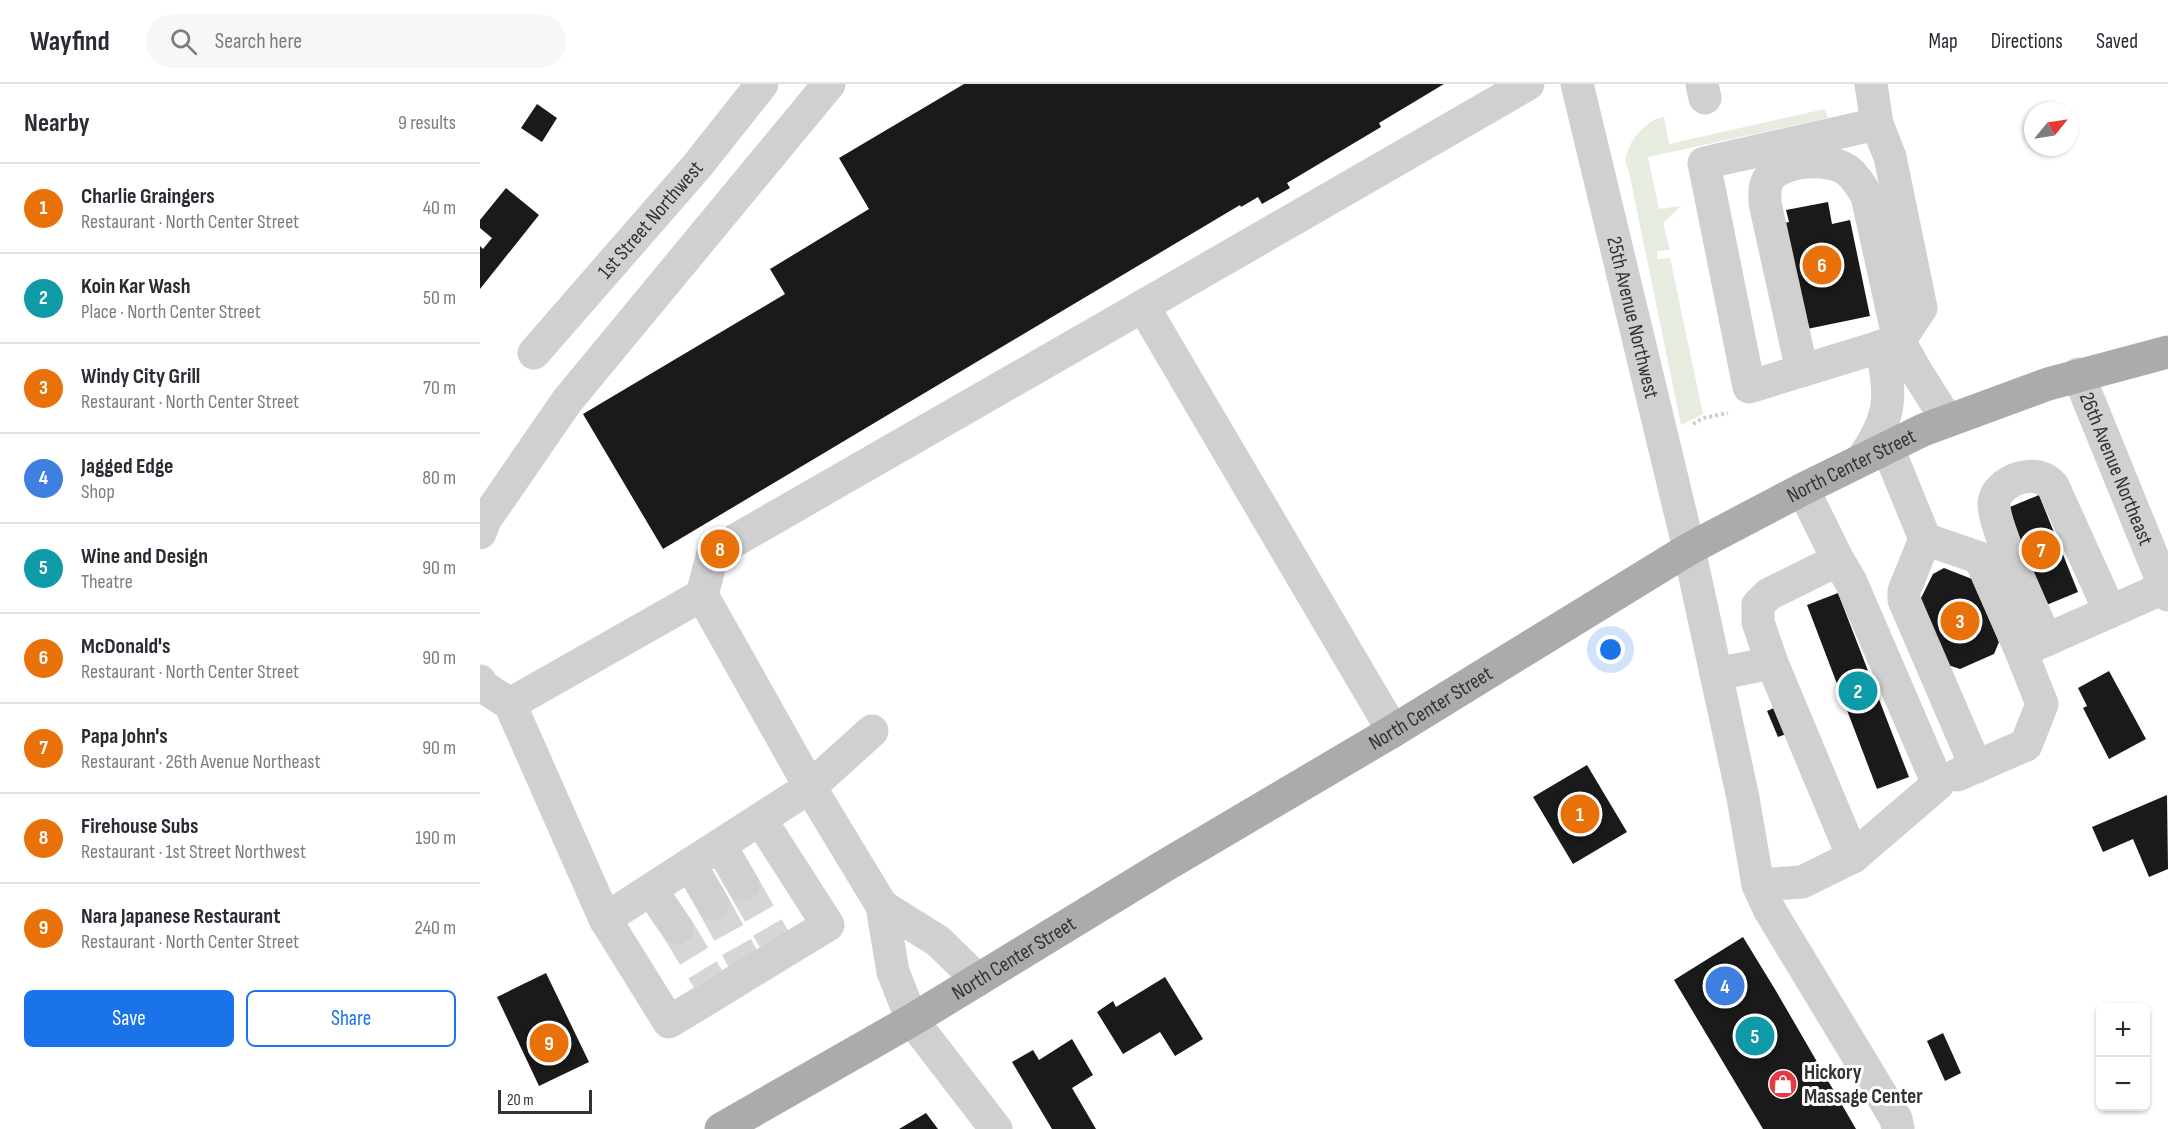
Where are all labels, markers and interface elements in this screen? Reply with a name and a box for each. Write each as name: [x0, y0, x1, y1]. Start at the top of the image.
search box: [146, 14, 566, 68]
text: Wayfind: [30, 25, 110, 58]
icon: search: [167, 25, 200, 58]
text: Search here: [215, 28, 302, 55]
text: Map: [1928, 29, 1958, 54]
text: Directions: [1991, 29, 2063, 54]
text: Saved: [2096, 29, 2138, 54]
north arrow: [2024, 102, 2078, 156]
text: Nearby: [24, 108, 90, 139]
text: 9 results: [398, 111, 456, 135]
street label: 1st Street Northwest: [593, 156, 709, 284]
text: Charlie Graingers: [81, 183, 215, 210]
text: 1: [40, 196, 47, 220]
text: 40 m: [423, 196, 456, 220]
text: Restaurant · North Center Street: [81, 210, 299, 234]
street label: 25th Avenue Northwest: [1601, 234, 1664, 401]
pin: 6: [1802, 242, 1842, 288]
text: Koin Kar Wash: [81, 273, 190, 300]
text: 2: [39, 286, 48, 310]
text: 50 m: [423, 286, 456, 310]
text: Place · North Center Street: [81, 300, 261, 324]
text: Windy City Grill: [81, 363, 200, 390]
text: 3: [39, 376, 48, 400]
text: 70 m: [423, 376, 456, 400]
street label: 26th Avenue Northeast: [2074, 388, 2158, 549]
text: Restaurant · North Center Street: [81, 390, 299, 414]
street label: North Center Street: [1783, 424, 1920, 508]
text: Jagged Edge: [81, 453, 173, 480]
text: 4: [39, 466, 48, 490]
text: 80 m: [422, 466, 456, 490]
text: Shop: [81, 480, 115, 504]
pin: 8: [700, 526, 740, 572]
pin: 7: [2022, 528, 2060, 572]
text: Wine and Design: [81, 543, 208, 570]
text: 5: [39, 556, 48, 580]
text: 90 m: [422, 556, 456, 580]
text: Theatre: [81, 570, 133, 594]
pin: 3: [1940, 598, 1980, 644]
text: McDonald's: [81, 633, 170, 660]
your location: [1596, 635, 1625, 664]
text: 6: [39, 646, 48, 670]
text: 90 m: [422, 646, 456, 670]
text: Restaurant · North Center Street: [81, 660, 299, 684]
street label: North Center Street: [1364, 661, 1497, 756]
pin: 2: [1838, 668, 1878, 714]
text: Papa John's: [81, 723, 168, 750]
text: 7: [39, 736, 48, 760]
text: 90 m: [422, 736, 456, 760]
text: Restaurant · 26th Avenue Northeast: [81, 750, 321, 774]
pin: 1: [1560, 792, 1600, 836]
text: Firehouse Subs: [81, 813, 198, 840]
text: 8: [39, 826, 48, 850]
text: 190 m: [415, 826, 456, 850]
text: Restaurant · 1st Street Northwest: [81, 840, 306, 864]
text: Nara Japanese Restaurant: [81, 903, 281, 930]
street label: North Center Street: [947, 911, 1080, 1006]
text: 9: [39, 916, 48, 940]
text: 240 m: [415, 916, 456, 940]
text: Restaurant · North Center Street: [81, 930, 299, 954]
pin: 4: [1706, 964, 1744, 1008]
button: Save: [24, 990, 234, 1047]
button: Share: [246, 990, 456, 1047]
map controls: [2096, 1003, 2150, 1111]
button: +: [2096, 1003, 2150, 1057]
pin: 5: [1736, 1014, 1774, 1058]
pin: 9: [530, 1020, 568, 1066]
button: −: [2096, 1057, 2150, 1111]
place label: Hickory Massage Center: [1804, 1060, 1923, 1109]
shop icon: Hickory Massage Center: [1767, 1068, 1799, 1100]
scale bar: [498, 1087, 592, 1114]
text: 20 m: [507, 1091, 534, 1110]

